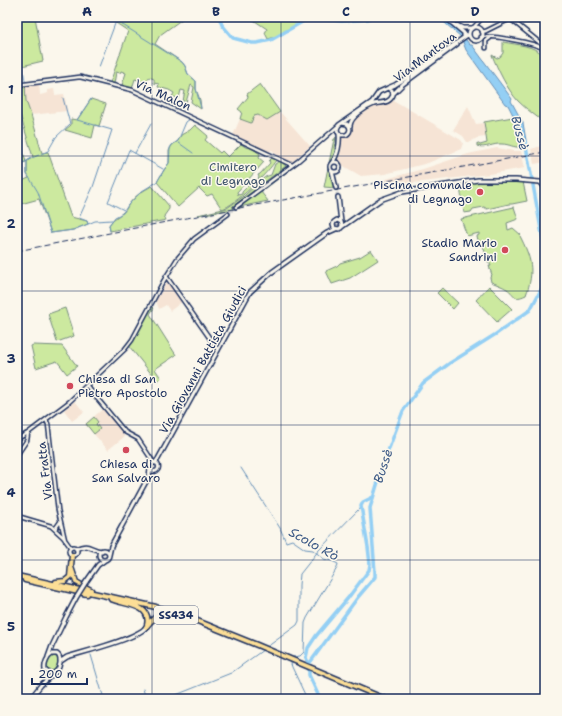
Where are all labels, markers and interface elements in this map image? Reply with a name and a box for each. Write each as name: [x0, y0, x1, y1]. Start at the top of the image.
text: A: [82, 3, 92, 20]
text: B: [212, 3, 220, 20]
text: C: [342, 3, 350, 20]
text: D: [470, 3, 480, 20]
street label: Via Mantova: [390, 28, 460, 86]
street label: Via Malon: [132, 76, 194, 114]
text: 1: [8, 81, 14, 98]
water label: Bussè: [507, 114, 533, 152]
park label: Cimitero di Legnago: [201, 159, 265, 189]
place label: Piscina comunale di Legnago: [373, 177, 472, 207]
marker: Piscina comunale di Legnago: [475, 187, 485, 197]
text: 2: [6, 215, 16, 232]
place label: Stadio Mario Sandrini: [421, 235, 497, 265]
marker: Stadio Mario Sandrini: [500, 245, 510, 255]
street label: Via Giovanni Battista Giudici: [156, 283, 250, 437]
text: 3: [6, 350, 16, 367]
place label: Chiesa di San Pietro Apostolo: [78, 371, 167, 401]
marker: Chiesa di San Pietro Apostolo: [65, 381, 75, 391]
street label: Via Fratta: [33, 440, 57, 501]
marker: Chiesa di San Salvaro: [121, 445, 131, 455]
water label: Bussè: [369, 447, 397, 485]
place label: Chiesa di San Salvaro: [92, 456, 160, 486]
text: 4: [6, 484, 16, 501]
water label: Scolo Rò: [286, 523, 342, 565]
road number: SS434: [154, 606, 198, 624]
text: 5: [7, 618, 15, 635]
scale bar: [32, 660, 87, 686]
text: 200 m: [38, 666, 77, 682]

